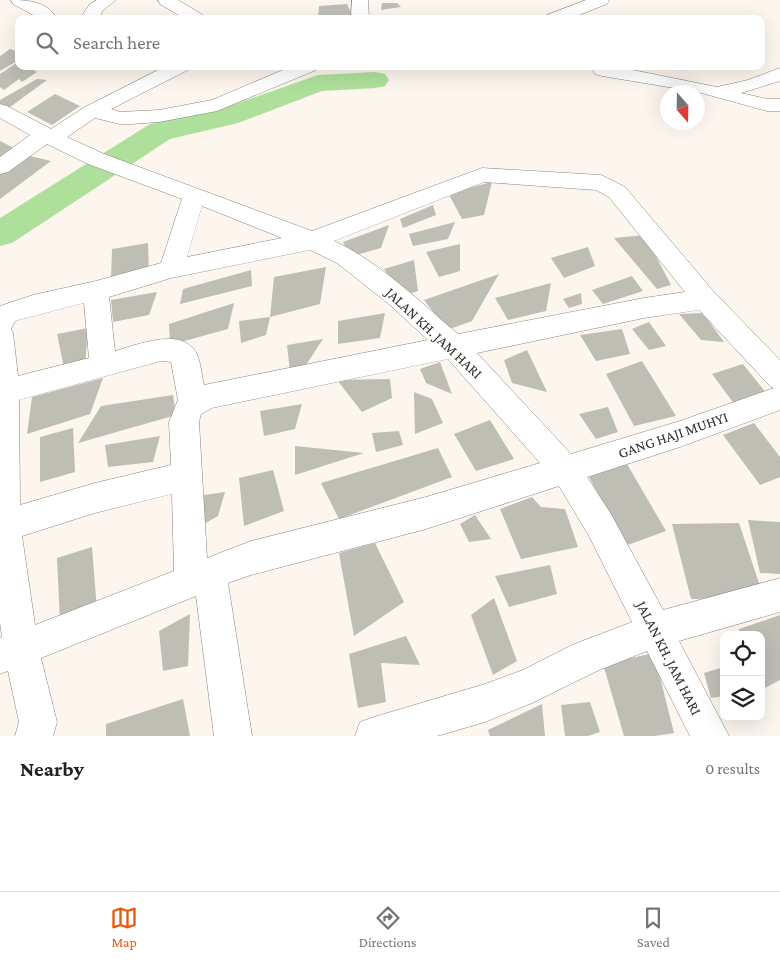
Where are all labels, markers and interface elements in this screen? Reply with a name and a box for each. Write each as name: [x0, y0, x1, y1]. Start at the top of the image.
search box: [15, 15, 765, 70]
icon: search: [33, 29, 61, 57]
text: Search here: [73, 32, 160, 53]
north arrow: [660, 85, 705, 130]
street label: JALAN KH. JAM HARI: [380, 283, 485, 383]
street label: GANG HAJI MUHYI: [616, 409, 730, 462]
street label: JALAN KH. JAM HARI: [632, 597, 705, 718]
map controls: [720, 631, 765, 721]
button: locate: [720, 631, 765, 676]
button: layers: [720, 676, 765, 721]
text: Nearby: [20, 757, 84, 781]
text: 0 results: [705, 760, 760, 777]
tab: Map: [110, 904, 138, 950]
tab: Directions: [359, 904, 417, 950]
tab: Saved: [637, 904, 670, 950]

